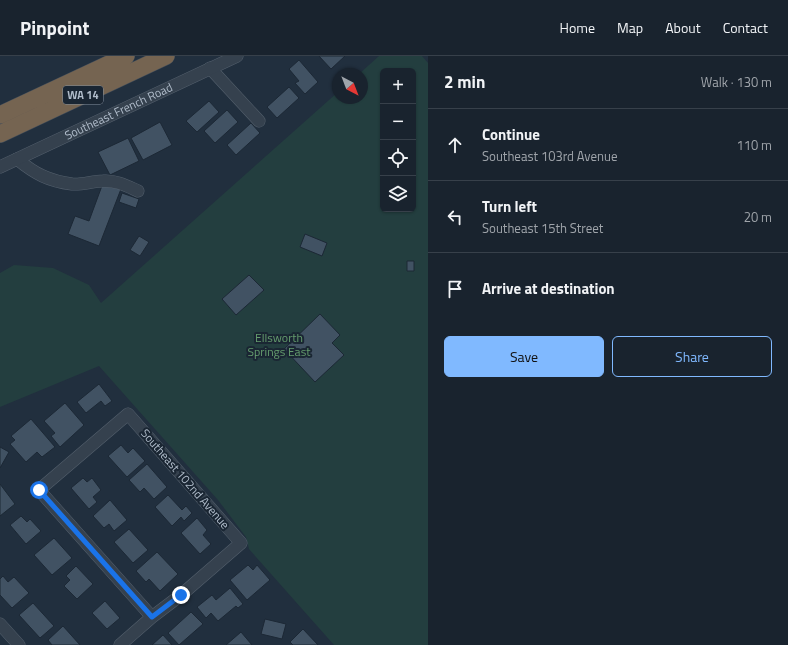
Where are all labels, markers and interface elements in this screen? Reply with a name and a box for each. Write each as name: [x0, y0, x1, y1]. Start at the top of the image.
text: Pinpoint: [20, 13, 89, 42]
text: Home: [560, 17, 595, 38]
text: Map: [617, 17, 643, 38]
text: About: [665, 17, 701, 38]
text: Contact: [723, 17, 768, 38]
north arrow: [332, 68, 368, 104]
map controls: [380, 68, 416, 212]
button: +: [380, 68, 416, 104]
text: 2 min: [444, 69, 485, 95]
text: Walk · 130 m: [701, 72, 772, 92]
street label: Southeast French Road: [61, 77, 176, 144]
road number: WA 14: [63, 86, 103, 104]
button: −: [380, 104, 416, 140]
text: Continue: [482, 123, 540, 146]
icon: ahead: [444, 134, 466, 156]
text: 110 m: [736, 135, 772, 155]
button: locate: [380, 140, 416, 176]
text: Southeast 103rd Avenue: [482, 146, 617, 166]
button: layers: [380, 176, 416, 212]
text: Turn left: [482, 195, 537, 218]
icon: left: [444, 206, 466, 228]
text: 20 m: [744, 207, 772, 227]
text: Southeast 15th Street: [482, 218, 603, 238]
text: Arrive at destination: [482, 277, 615, 300]
icon: arrive: [444, 278, 466, 300]
park label: Ellsworth Springs East: [248, 328, 311, 361]
button: Save: [444, 336, 604, 377]
button: Share: [612, 336, 772, 377]
street label: Southeast 102nd Avenue: [136, 424, 234, 533]
route start: [30, 481, 48, 499]
route end: [172, 586, 190, 604]

